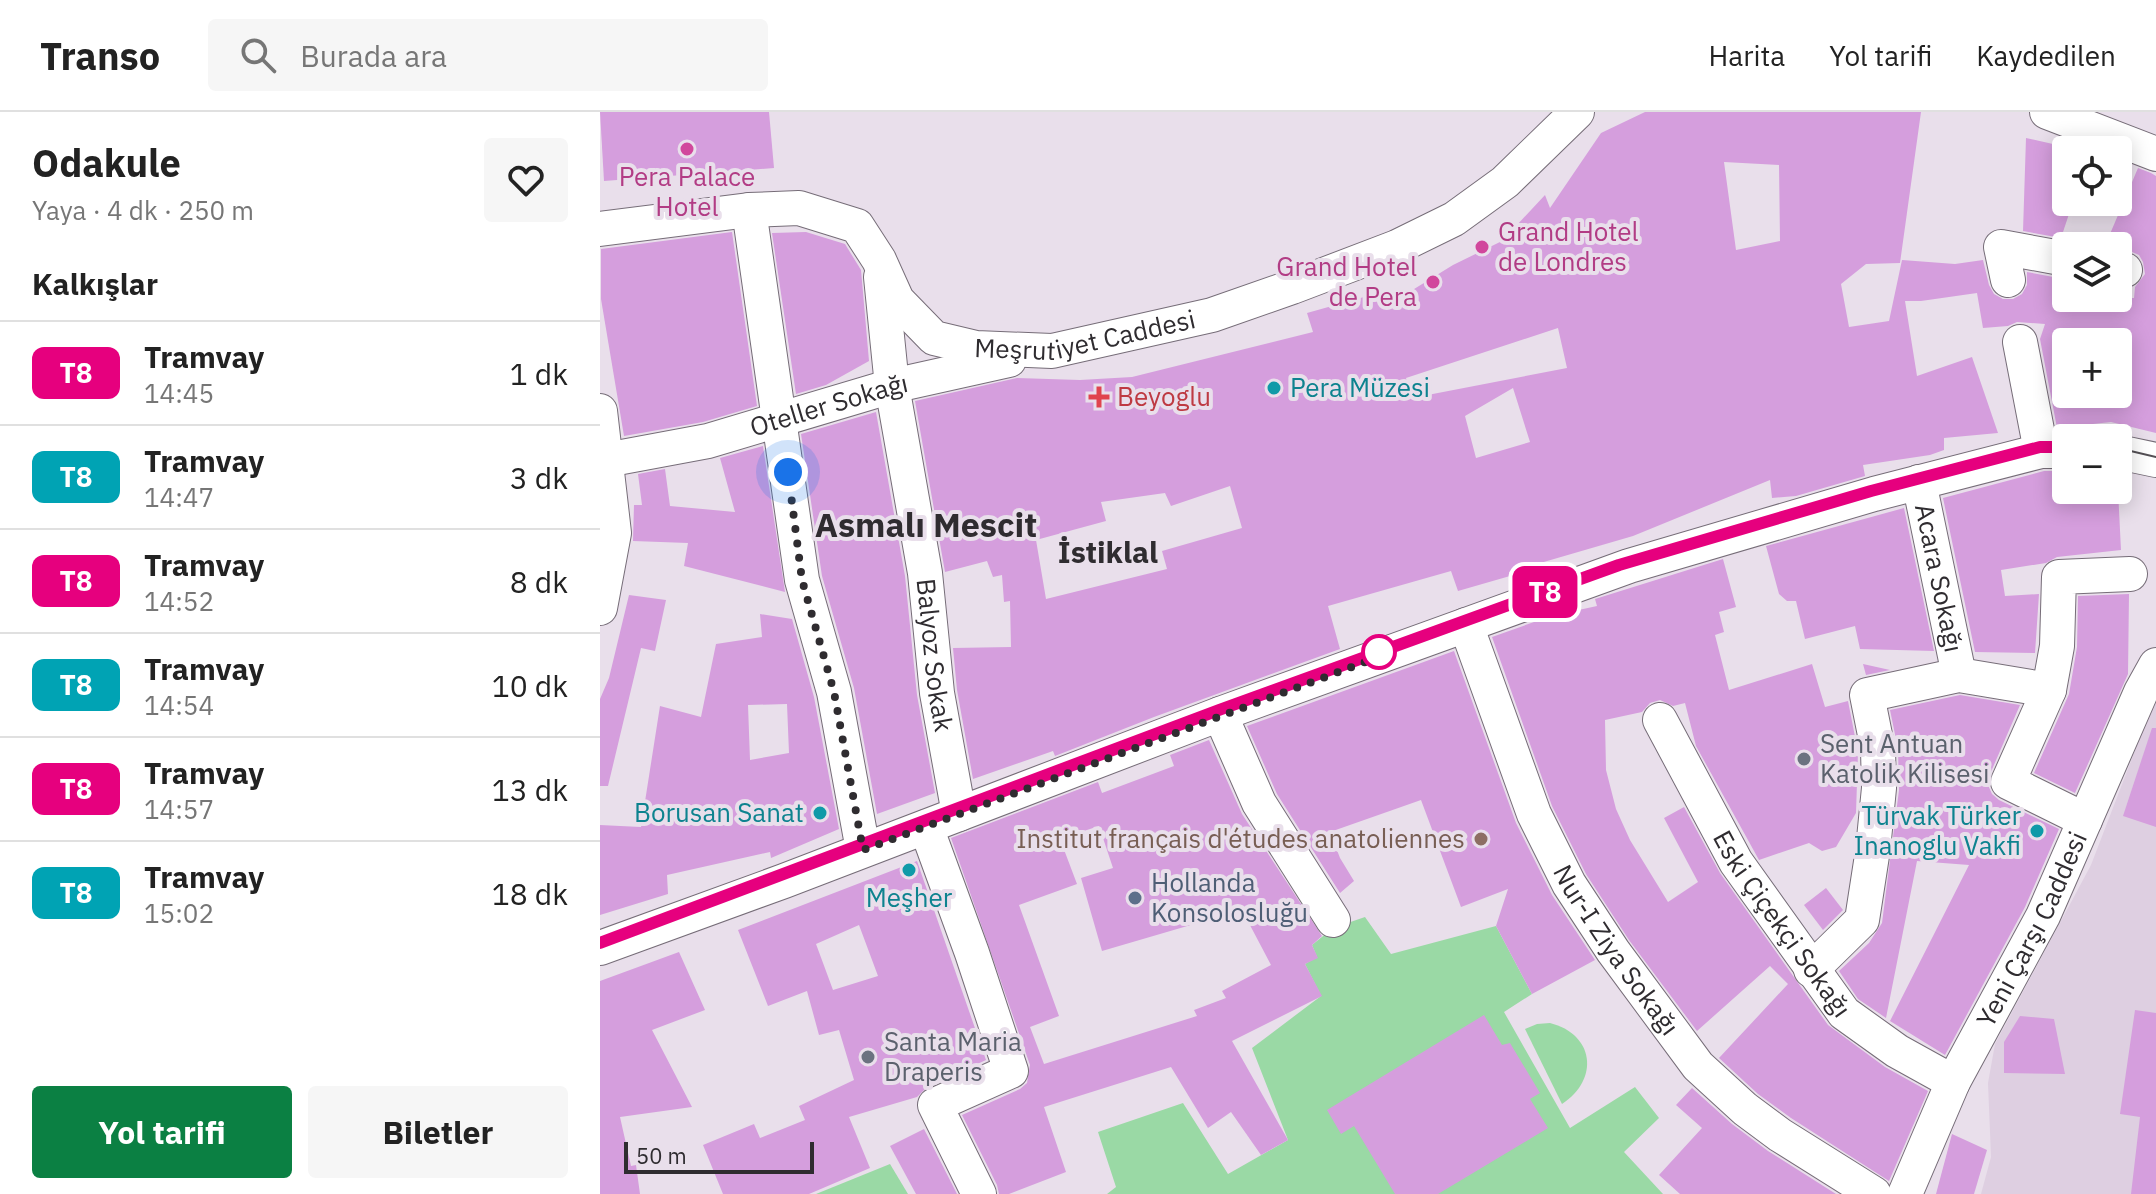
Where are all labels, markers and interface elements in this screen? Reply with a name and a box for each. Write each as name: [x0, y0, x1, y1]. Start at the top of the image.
search box: [208, 19, 768, 91]
text: Transo: [40, 31, 160, 80]
icon: search: [236, 33, 280, 77]
text: Burada ara: [300, 36, 447, 75]
text: Harita: [1708, 37, 1785, 74]
text: Yol tarifi: [1829, 37, 1932, 74]
text: Kaydedilen: [1976, 37, 2116, 74]
map controls: [2052, 136, 2132, 504]
button: locate: [2052, 136, 2132, 216]
text: Odakule: [32, 138, 181, 187]
button: heart: [484, 138, 568, 222]
marker: Pera Palace Hotel: [678, 140, 696, 158]
place label: Pera Palace Hotel: [619, 159, 755, 223]
text: Yaya · 4 dk · 250 m: [32, 193, 254, 227]
place label: Grand Hotel de Londres: [1498, 214, 1639, 278]
button: layers: [2052, 232, 2132, 312]
marker: Grand Hotel de Londres: [1473, 238, 1491, 256]
place label: Grand Hotel de Pera: [1276, 249, 1417, 313]
text: Kalkışlar: [32, 264, 158, 303]
marker: Grand Hotel de Pera: [1424, 273, 1442, 291]
street label: Meşrutiyet Caddesi: [974, 301, 1198, 367]
button: +: [2052, 328, 2132, 408]
text: Tramvay: [144, 337, 264, 376]
text: T8: [59, 354, 93, 391]
text: 1 dk: [510, 354, 568, 393]
street label: Oteller Sokağı: [746, 365, 911, 444]
place label: Pera Müzesi: [1290, 370, 1430, 404]
text: 14:45: [144, 376, 214, 410]
place label: Beyoglu: [1117, 379, 1211, 413]
marker: Pera Müzesi: [1265, 379, 1283, 397]
marker: Beyoglu: [1088, 386, 1110, 408]
button: −: [2052, 424, 2132, 504]
text: Tramvay: [144, 441, 264, 480]
your location: [768, 452, 808, 492]
text: T8: [59, 458, 93, 495]
text: 3 dk: [510, 458, 568, 497]
text: 14:47: [144, 480, 214, 514]
street label: Acara Sokağı: [1908, 501, 1972, 655]
district label: Asmalı Mescit: [815, 502, 1037, 546]
district label: İstiklal: [1058, 532, 1158, 571]
text: Tramvay: [144, 545, 264, 584]
text: T8: [59, 562, 93, 599]
text: 8 dk: [510, 562, 568, 601]
line badge: T8: [1509, 566, 1581, 618]
text: T8: [1528, 573, 1562, 610]
street label: Balyoz Sokak: [910, 577, 962, 735]
text: 14:52: [144, 584, 214, 618]
unlabelled marker: [1362, 635, 1396, 669]
text: Tramvay: [144, 649, 264, 688]
text: T8: [59, 666, 93, 703]
text: 10 dk: [492, 666, 568, 705]
text: 14:54: [144, 688, 214, 722]
place label: Sent Antuan Katolik Kilisesi: [1820, 726, 1990, 790]
marker: Sent Antuan Katolik Kilisesi: [1795, 750, 1813, 768]
text: Tramvay: [144, 753, 264, 792]
text: T8: [59, 770, 93, 807]
text: 13 dk: [492, 770, 568, 809]
text: 14:57: [144, 792, 214, 826]
place label: Borusan Sanat: [634, 795, 804, 829]
place label: Türvak Türker Inanoglu Vakfi: [1854, 798, 2021, 862]
marker: Borusan Sanat: [811, 804, 829, 822]
place label: Institut français d'études anatoliennes: [1016, 821, 1465, 855]
marker: Türvak Türker Inanoglu Vakfi: [2028, 822, 2046, 840]
street label: Eski Çiçekçi Sokağı: [1706, 824, 1860, 1024]
street label: Yeni Çarşı Caddesi: [1968, 826, 2094, 1033]
marker: Institut français d'études anatoliennes: [1472, 830, 1490, 848]
text: Tramvay: [144, 857, 264, 896]
street label: Nur-I Ziya Sokağı: [1546, 859, 1687, 1042]
marker: Meşher: [900, 861, 918, 879]
place label: Hollanda Konsolosluğu: [1151, 865, 1308, 929]
text: T8: [59, 874, 93, 911]
text: 18 dk: [492, 874, 568, 913]
place label: Meşher: [866, 880, 953, 914]
marker: Hollanda Konsolosluğu: [1126, 889, 1144, 907]
text: 15:02: [144, 896, 214, 930]
place label: Santa Maria Draperis: [884, 1024, 1022, 1088]
marker: Santa Maria Draperis: [859, 1048, 877, 1066]
button: Yol tarifi: [32, 1086, 292, 1178]
button: Biletler: [308, 1086, 568, 1178]
scale bar: [624, 1138, 814, 1174]
text: 50 m: [636, 1141, 687, 1170]

